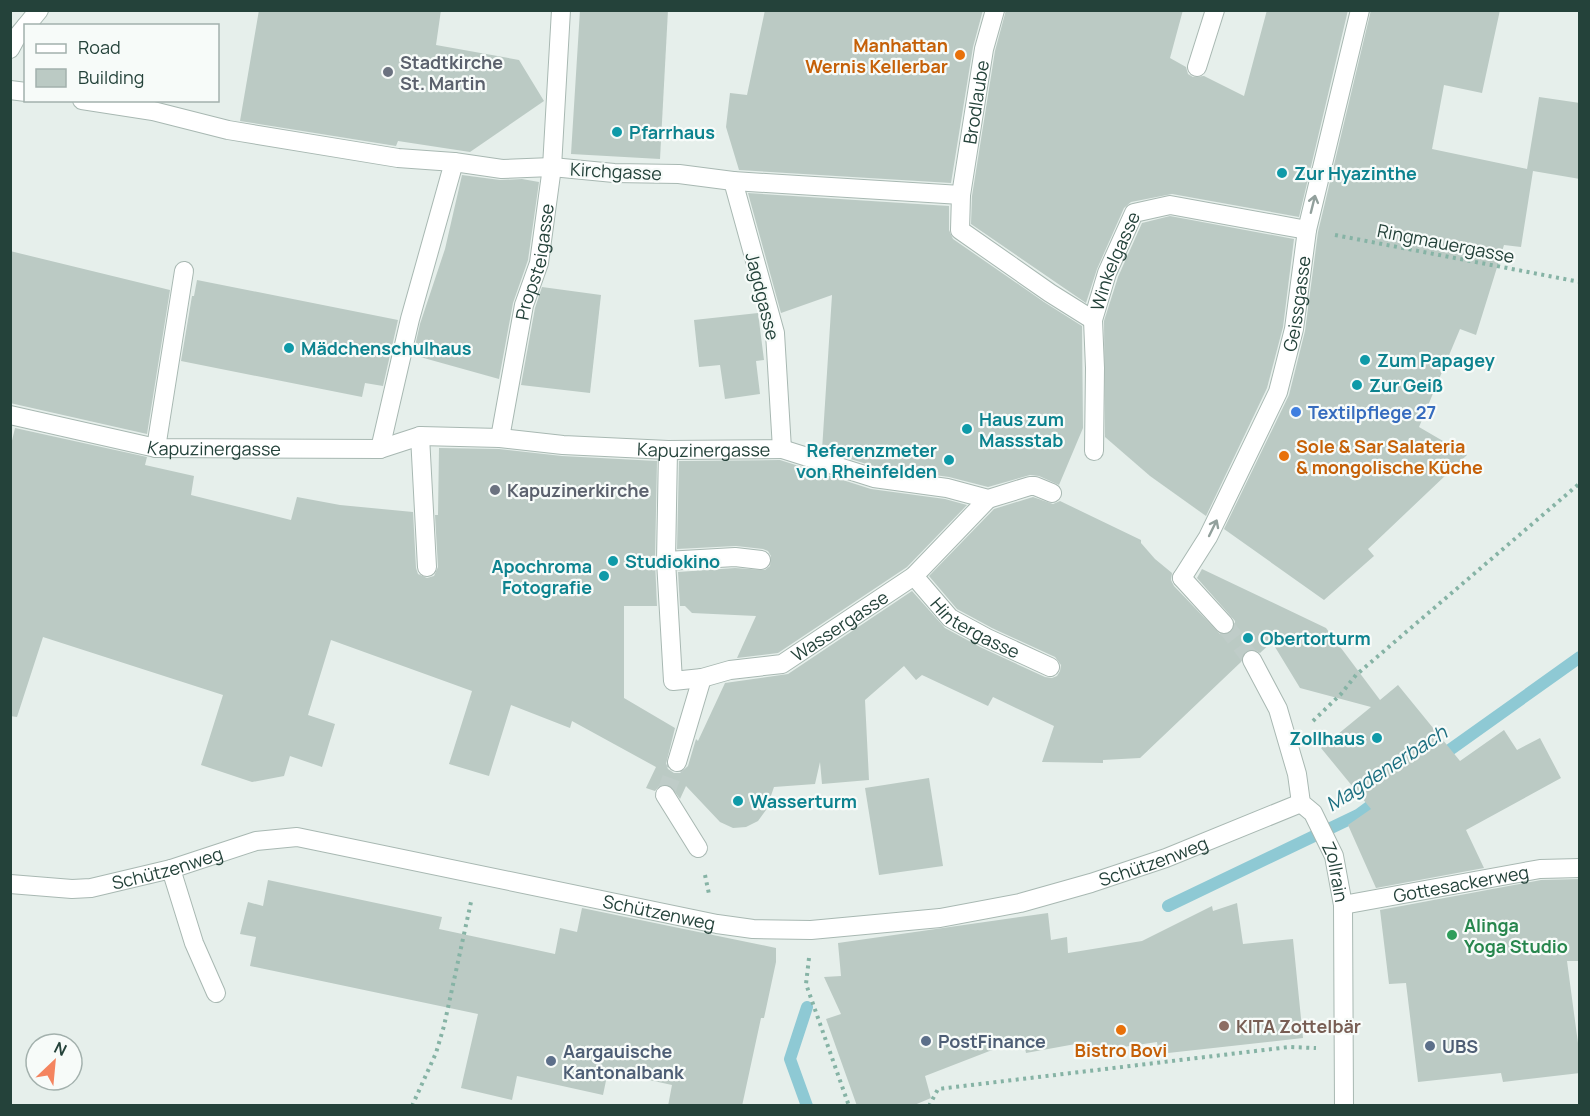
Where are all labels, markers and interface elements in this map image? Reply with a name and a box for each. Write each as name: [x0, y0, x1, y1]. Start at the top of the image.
legend: [24, 24, 219, 102]
place label: Manhattan Wernis Kellerbar: [805, 33, 948, 78]
text: Road: [78, 35, 121, 59]
marker: Manhattan Wernis Kellerbar: [953, 48, 967, 62]
place label: Stadtkirche St. Martin: [400, 50, 503, 95]
street label: Brodlaube: [957, 58, 994, 146]
text: Building: [78, 65, 144, 89]
marker: Stadtkirche St. Martin: [381, 65, 395, 79]
place label: Pfarrhaus: [629, 120, 715, 144]
marker: Pfarrhaus: [610, 125, 624, 139]
street label: Kirchgasse: [569, 157, 663, 185]
place label: Zur Hyazinthe: [1294, 161, 1417, 185]
marker: Zur Hyazinthe: [1275, 166, 1289, 180]
one-way arrow: [1308, 195, 1320, 214]
street label: Propsteigasse: [510, 202, 559, 322]
street label: Winkelgasse: [1084, 208, 1145, 313]
street label: Ringmauergasse: [1375, 218, 1517, 268]
street label: Jagdgasse: [741, 250, 785, 342]
street label: Geissgasse: [1277, 254, 1315, 354]
place label: Mädchenschulhaus: [301, 336, 472, 360]
marker: Mädchenschulhaus: [282, 341, 296, 355]
place label: Zum Papagey: [1377, 348, 1495, 372]
marker: Zum Papagey: [1358, 353, 1372, 367]
place label: Zur Geiß: [1369, 373, 1443, 397]
marker: Zur Geiß: [1350, 378, 1364, 392]
place label: Textilpflege 27: [1308, 400, 1436, 424]
marker: Textilpflege 27: [1289, 405, 1303, 419]
place label: Haus zum Massstab: [979, 407, 1064, 452]
marker: Haus zum Massstab: [960, 422, 974, 436]
street label: Kapuzinergasse: [145, 434, 281, 461]
place label: Sole & Sar Salateria & mongolische Küche: [1296, 434, 1483, 479]
street label: Kapuzinergasse: [637, 437, 770, 462]
place label: Referenzmeter von Rheinfelden: [796, 438, 937, 483]
marker: Sole & Sar Salateria & mongolische Küche: [1277, 449, 1291, 463]
marker: Referenzmeter von Rheinfelden: [942, 453, 956, 467]
place label: Kapuzinerkirche: [507, 478, 649, 502]
marker: Kapuzinerkirche: [488, 483, 502, 497]
one-way arrow: [1207, 519, 1219, 537]
place label: Studiokino: [625, 549, 720, 573]
place label: Apochroma Fotografie: [491, 554, 592, 599]
marker: Studiokino: [606, 554, 620, 568]
marker: Apochroma Fotografie: [597, 569, 611, 583]
street label: Wassergasse: [786, 585, 893, 667]
street label: Hintergasse: [925, 592, 1024, 664]
place label: Obertorturm: [1260, 626, 1371, 650]
marker: Obertorturm: [1241, 631, 1255, 645]
water label: Magdenerbach: [1320, 718, 1453, 817]
place label: Zollhaus: [1289, 726, 1365, 750]
marker: Zollhaus: [1370, 731, 1384, 745]
place label: Wasserturm: [750, 789, 857, 813]
marker: Wasserturm: [731, 794, 745, 808]
street label: Schützenweg: [1096, 830, 1211, 892]
street label: Zollrain: [1317, 838, 1354, 904]
street label: Schützenweg: [109, 841, 226, 895]
street label: Gottesackerweg: [1391, 859, 1531, 908]
street label: Schützenweg: [601, 889, 717, 935]
place label: Alinga Yoga Studio: [1464, 913, 1568, 958]
marker: Alinga Yoga Studio: [1445, 928, 1459, 942]
place label: KITA Zottelbär: [1236, 1014, 1361, 1038]
marker: KITA Zottelbär: [1217, 1019, 1231, 1033]
marker: Bistro Bovi: [1114, 1023, 1128, 1037]
place label: PostFinance: [938, 1029, 1046, 1053]
north arrow: [24, 1032, 84, 1092]
marker: PostFinance: [919, 1034, 933, 1048]
place label: UBS: [1442, 1034, 1478, 1058]
text: N: [51, 1036, 71, 1061]
place label: Bistro Bovi: [1075, 1038, 1167, 1062]
place label: Aargauische Kantonalbank: [563, 1039, 685, 1084]
marker: UBS: [1423, 1039, 1437, 1053]
marker: Aargauische Kantonalbank: [544, 1054, 558, 1068]

